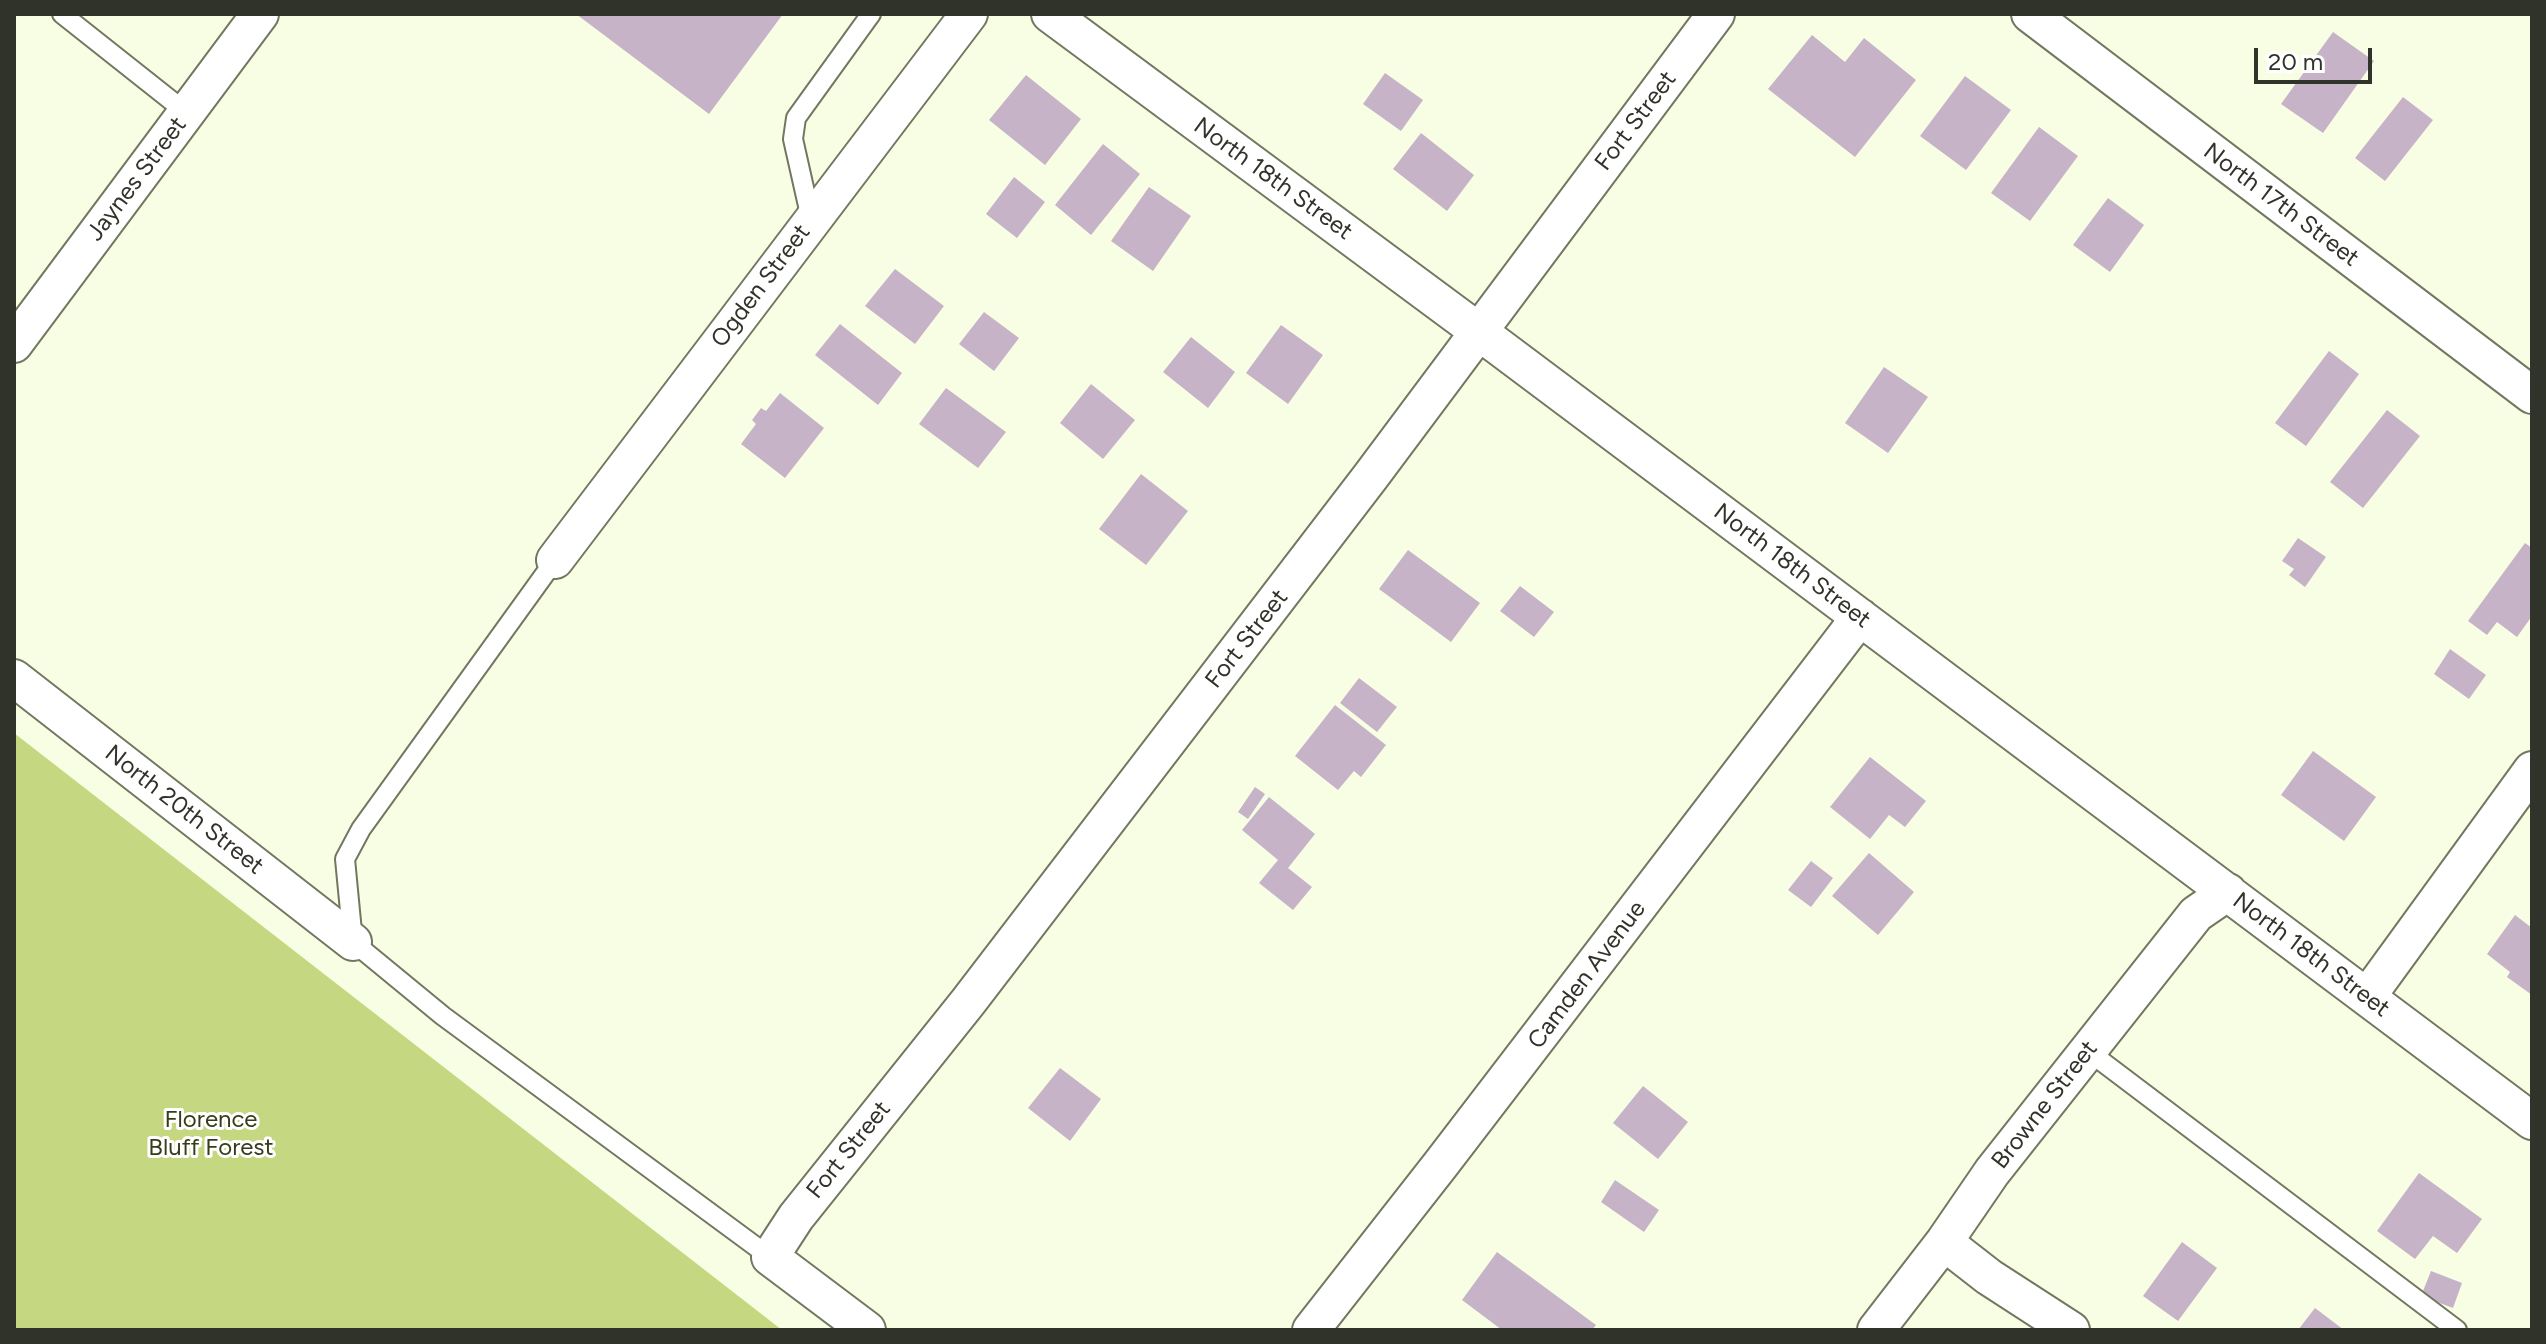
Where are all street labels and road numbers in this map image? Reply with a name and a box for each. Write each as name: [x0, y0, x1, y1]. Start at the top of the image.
street label: Fort Street: [1589, 66, 1683, 176]
street label: Jaynes Street: [81, 111, 193, 247]
street label: North 18th Street: [1188, 112, 1358, 246]
street label: North 17th Street: [2198, 137, 2364, 273]
street label: Ogden Street: [705, 219, 817, 353]
street label: North 18th Street: [1708, 498, 1876, 634]
street label: Fort Street: [1200, 584, 1294, 694]
street label: North 20th Street: [99, 739, 269, 881]
street label: North 18th Street: [2227, 887, 2395, 1023]
street label: Camden Avenue: [1522, 895, 1652, 1055]
street label: Browne Street: [1986, 1035, 2104, 1175]
street label: Fort Street: [801, 1095, 897, 1205]

